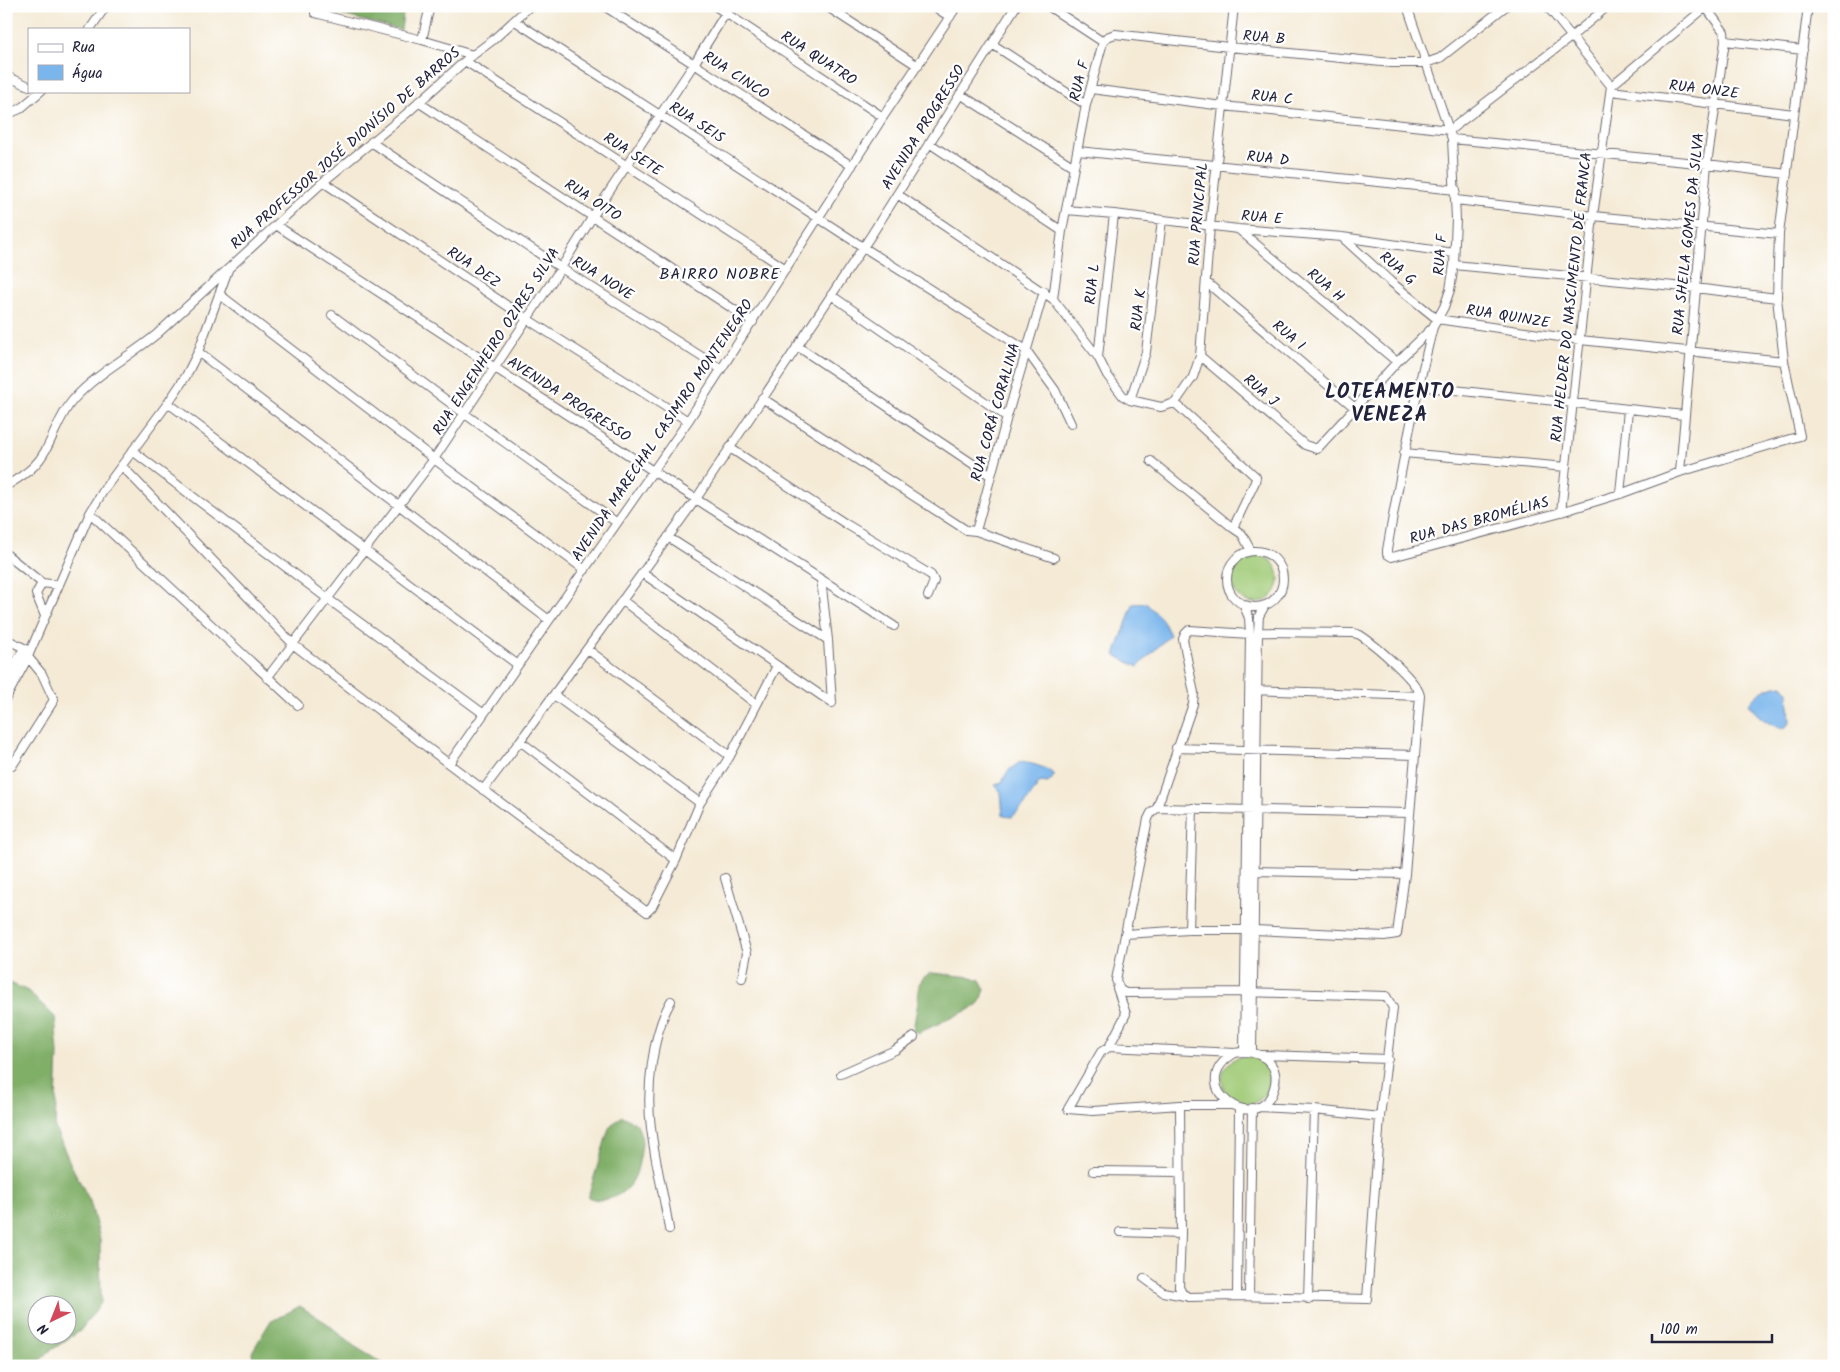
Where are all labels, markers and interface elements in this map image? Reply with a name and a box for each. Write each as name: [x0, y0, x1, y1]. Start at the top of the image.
street label: RUA B: [1242, 24, 1286, 52]
street label: RUA QUATRO: [776, 25, 861, 92]
legend: [28, 28, 190, 92]
text: Rua: [72, 36, 95, 60]
street label: RUA PROFESSOR JOSÉ DIONÍSIO DE BARROS: [225, 42, 466, 256]
street label: RUA CINCO: [698, 45, 773, 106]
street label: RUA F: [1063, 57, 1097, 104]
street label: AVENIDA PROGRESSO: [876, 60, 972, 195]
text: Água: [72, 62, 103, 86]
street label: RUA ONZE: [1668, 74, 1741, 106]
street label: RUA C: [1250, 84, 1294, 112]
street label: RUA SEIS: [664, 96, 729, 150]
street label: RUA SETE: [598, 127, 668, 184]
street label: RUA SHEILA GOMES DA SILVA: [1666, 132, 1712, 336]
street label: RUA D: [1245, 145, 1291, 173]
street label: RUA HELDER DO NASCIMENTO DE FRANCA: [1545, 151, 1599, 443]
street label: RUA PRINCIPAL: [1183, 161, 1215, 267]
street label: RUA OITO: [559, 173, 626, 228]
street label: RUA E: [1240, 204, 1285, 232]
street label: RUA F: [1427, 233, 1455, 276]
street label: RUA DEZ: [442, 241, 505, 295]
street label: RUA ENGENHEIRO OZIRES SILVA: [427, 243, 567, 440]
street label: RUA G: [1374, 246, 1421, 292]
street label: RUA NOVE: [567, 250, 639, 308]
district label: BAIRRO NOBRE: [659, 262, 781, 287]
street label: RUA L: [1079, 262, 1107, 306]
street label: RUA H: [1301, 263, 1350, 309]
street label: RUA K: [1125, 288, 1153, 332]
street label: AVENIDA MARECHAL CASIMIRO MONTENEGRO: [566, 295, 760, 566]
street label: RUA QUINZE: [1464, 299, 1553, 336]
street label: RUA I: [1266, 315, 1311, 357]
street label: RUA CORÁ CORALINA: [965, 340, 1027, 484]
street label: AVENIDA PROGRESSO: [502, 351, 635, 449]
street label: RUA J: [1237, 369, 1284, 414]
district label: LOTEAMENTO VENEZA: [1325, 377, 1455, 432]
street label: RUA DAS BROMÉLIAS: [1407, 491, 1552, 551]
north arrow: [28, 1294, 78, 1344]
scale bar: [1652, 1312, 1772, 1344]
text: N: [33, 1318, 55, 1340]
text: 100 m: [1660, 1318, 1698, 1342]

